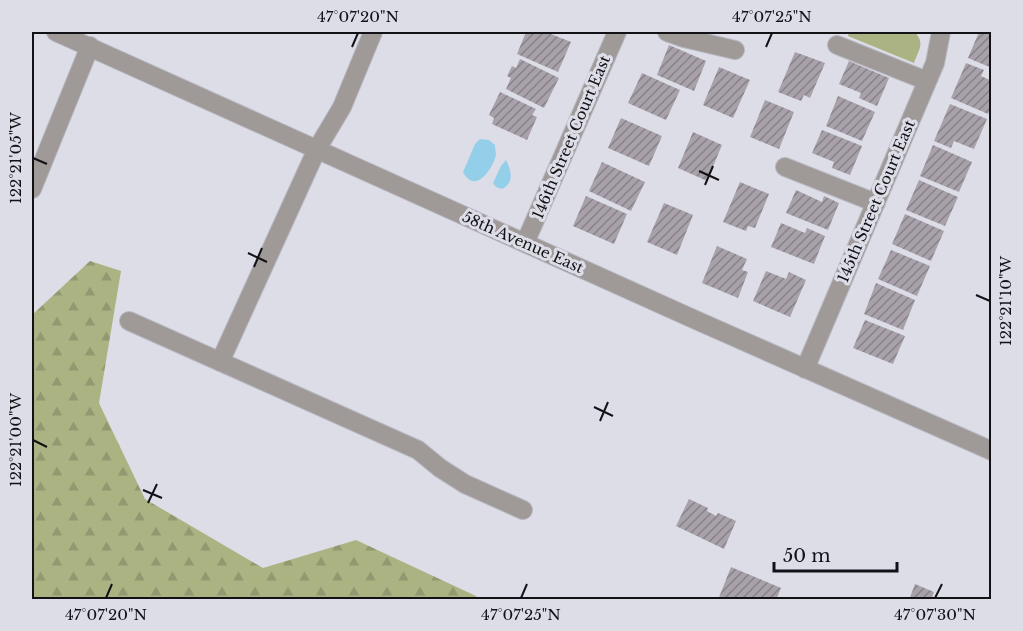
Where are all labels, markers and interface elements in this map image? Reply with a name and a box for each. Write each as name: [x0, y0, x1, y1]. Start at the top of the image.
text: 47°07'20"N: [317, 7, 399, 26]
text: 47°07'25"N: [732, 7, 812, 26]
street label: 146th Street Court East: [528, 52, 614, 222]
text: 122°21'05"W: [6, 112, 25, 204]
street label: 145th Street Court East: [833, 117, 919, 285]
street label: 58th Avenue East: [460, 207, 587, 277]
text: 122°21'10"W: [996, 256, 1015, 346]
text: 122°21'00"W: [6, 393, 25, 487]
scale bar: [774, 535, 897, 573]
text: 50 m: [783, 545, 831, 567]
text: 47°07'20"N: [65, 605, 147, 624]
text: 47°07'25"N: [481, 605, 561, 624]
text: 47°07'30"N: [894, 605, 976, 624]

